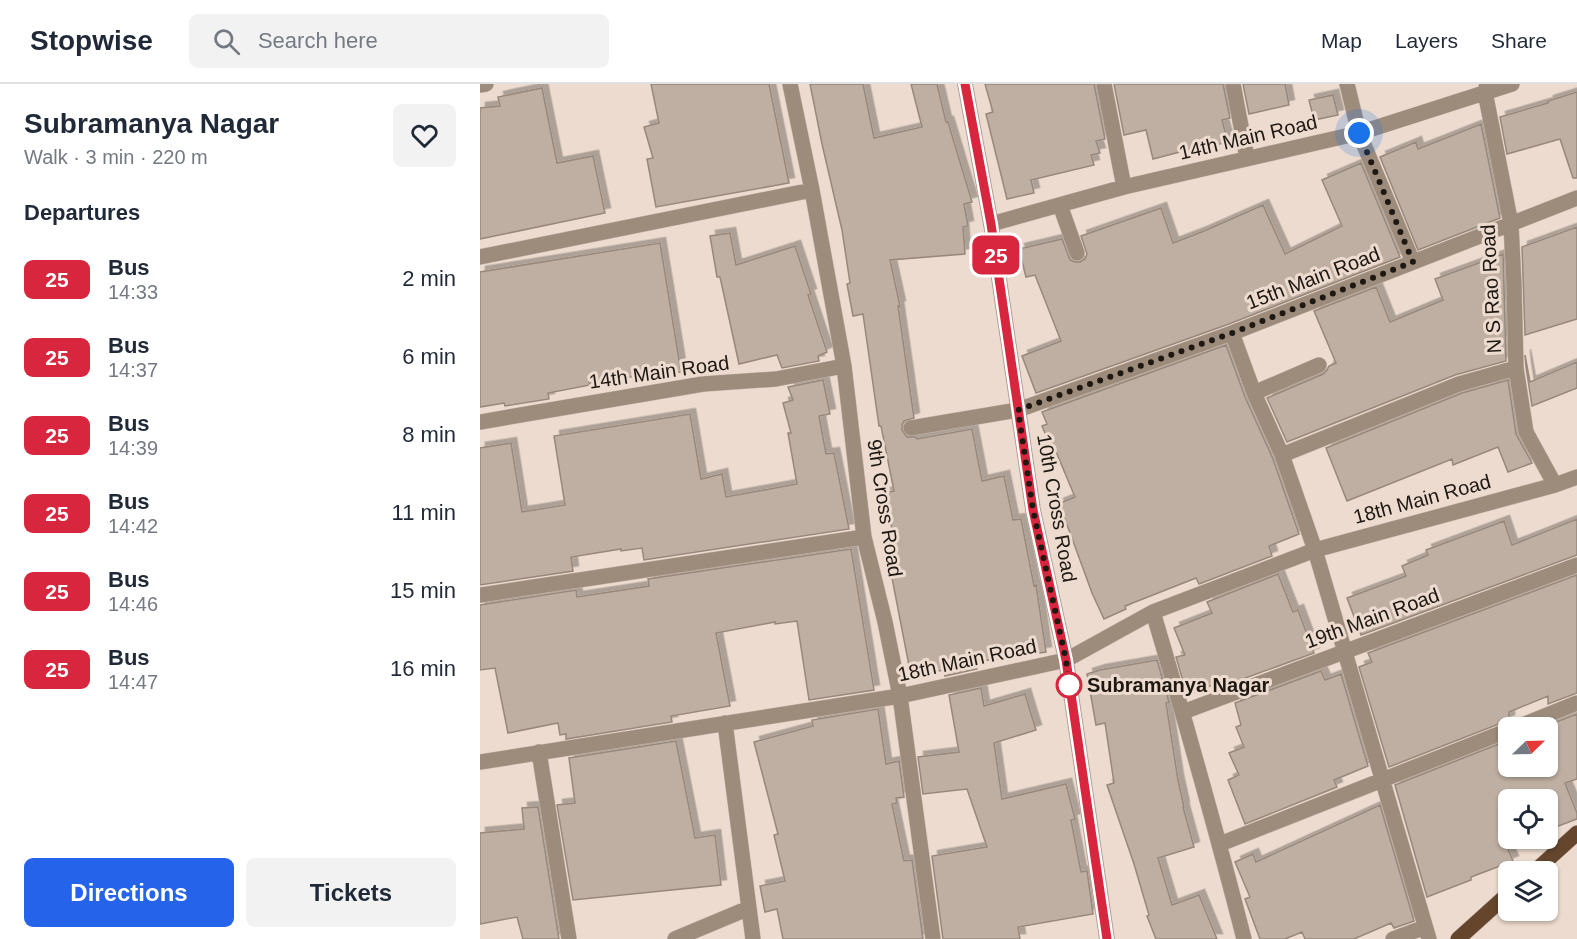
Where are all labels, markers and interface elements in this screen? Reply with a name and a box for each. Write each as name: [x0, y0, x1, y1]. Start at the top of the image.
search box: [189, 14, 609, 68]
text: Stopwise: [30, 25, 153, 56]
icon: search: [210, 25, 243, 58]
text: Search here: [258, 28, 378, 53]
text: Map: [1321, 29, 1362, 52]
text: Layers: [1395, 29, 1458, 52]
text: Share: [1491, 29, 1547, 52]
button: heart: [393, 104, 456, 167]
text: Subramanya Nagar: [24, 108, 279, 139]
street label: 14th Main Road: [1177, 110, 1319, 164]
your location: [1344, 118, 1374, 148]
text: Walk · 3 min · 220 m: [24, 146, 208, 168]
text: Departures: [24, 200, 140, 225]
street label: N S Rao Road: [1477, 224, 1505, 354]
line badge: 25: [969, 236, 1023, 274]
street label: 15th Main Road: [1243, 242, 1383, 314]
text: 25: [984, 244, 1008, 267]
text: Bus: [108, 255, 150, 280]
text: 2 min: [402, 266, 456, 291]
text: 25: [45, 268, 69, 291]
text: 14:33: [108, 281, 158, 303]
text: Bus: [108, 333, 150, 358]
text: 6 min: [402, 344, 456, 369]
text: 25: [45, 346, 69, 369]
street label: 14th Main Road: [588, 351, 730, 393]
text: 14:37: [108, 359, 158, 381]
text: Bus: [108, 411, 150, 436]
text: 8 min: [402, 422, 456, 447]
text: 25: [45, 424, 69, 447]
street label: 10th Cross Road: [1033, 432, 1081, 584]
text: 14:39: [108, 437, 158, 459]
street label: 9th Cross Road: [863, 438, 907, 578]
street label: 18th Main Road: [1351, 470, 1493, 528]
text: Bus: [108, 489, 150, 514]
text: 11 min: [392, 500, 456, 525]
text: 25: [45, 502, 69, 525]
text: 14:42: [108, 515, 158, 537]
text: Bus: [108, 567, 150, 592]
text: 15 min: [390, 578, 456, 603]
text: 25: [45, 580, 69, 603]
street label: 19th Main Road: [1302, 584, 1442, 652]
text: 14:46: [108, 593, 158, 615]
street label: 18th Main Road: [896, 635, 1038, 685]
text: Bus: [108, 645, 150, 670]
text: 16 min: [390, 656, 456, 681]
text: 25: [45, 658, 69, 681]
text: 14:47: [108, 671, 158, 693]
marker: Subramanya Nagar: [1056, 672, 1082, 698]
place label: Subramanya Nagar: [1087, 674, 1270, 696]
north arrow: [1498, 717, 1558, 777]
map controls: [1498, 717, 1558, 921]
button: locate: [1498, 789, 1558, 849]
button: Directions: [24, 858, 234, 927]
button: Tickets: [246, 858, 456, 927]
button: layers: [1498, 861, 1558, 921]

